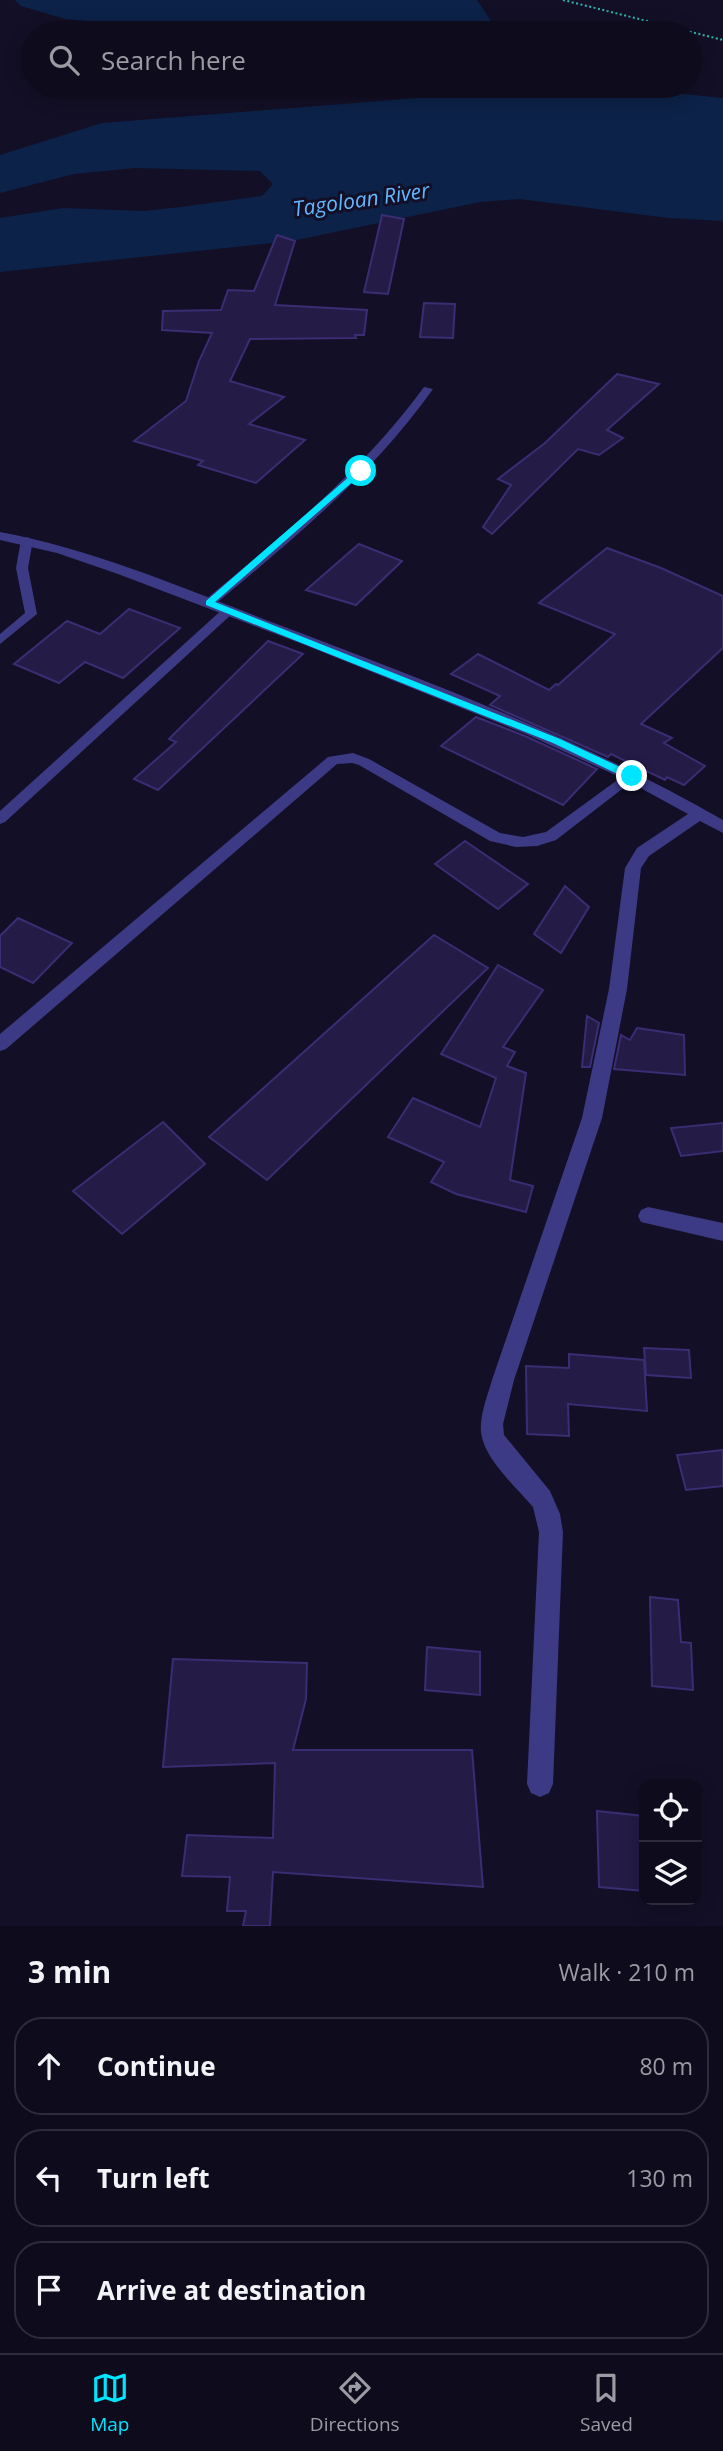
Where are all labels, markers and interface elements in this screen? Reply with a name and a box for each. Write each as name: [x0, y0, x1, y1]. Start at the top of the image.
search box: [21, 21, 702, 98]
icon: search: [45, 41, 83, 79]
text: Search here: [101, 42, 246, 78]
water label: Tagoloan River: [291, 175, 432, 222]
route start: [345, 455, 376, 486]
route end: [616, 760, 647, 791]
map controls: [639, 1779, 702, 1905]
button: locate: [639, 1779, 702, 1842]
button: layers: [639, 1842, 702, 1905]
text: 3 min: [28, 1951, 111, 1992]
text: Walk · 210 m: [558, 1956, 695, 1988]
icon: ahead: [30, 2047, 68, 2085]
text: Continue: [97, 2048, 216, 2084]
text: 80 m: [639, 2050, 693, 2082]
icon: left: [30, 2159, 68, 2197]
text: Turn left: [97, 2160, 209, 2196]
text: 130 m: [626, 2162, 693, 2194]
icon: arrive: [30, 2271, 68, 2309]
text: Arrive at destination: [97, 2272, 366, 2308]
tab: Map: [90, 2369, 129, 2437]
tab: Directions: [310, 2369, 400, 2437]
tab: Saved: [580, 2369, 633, 2437]

